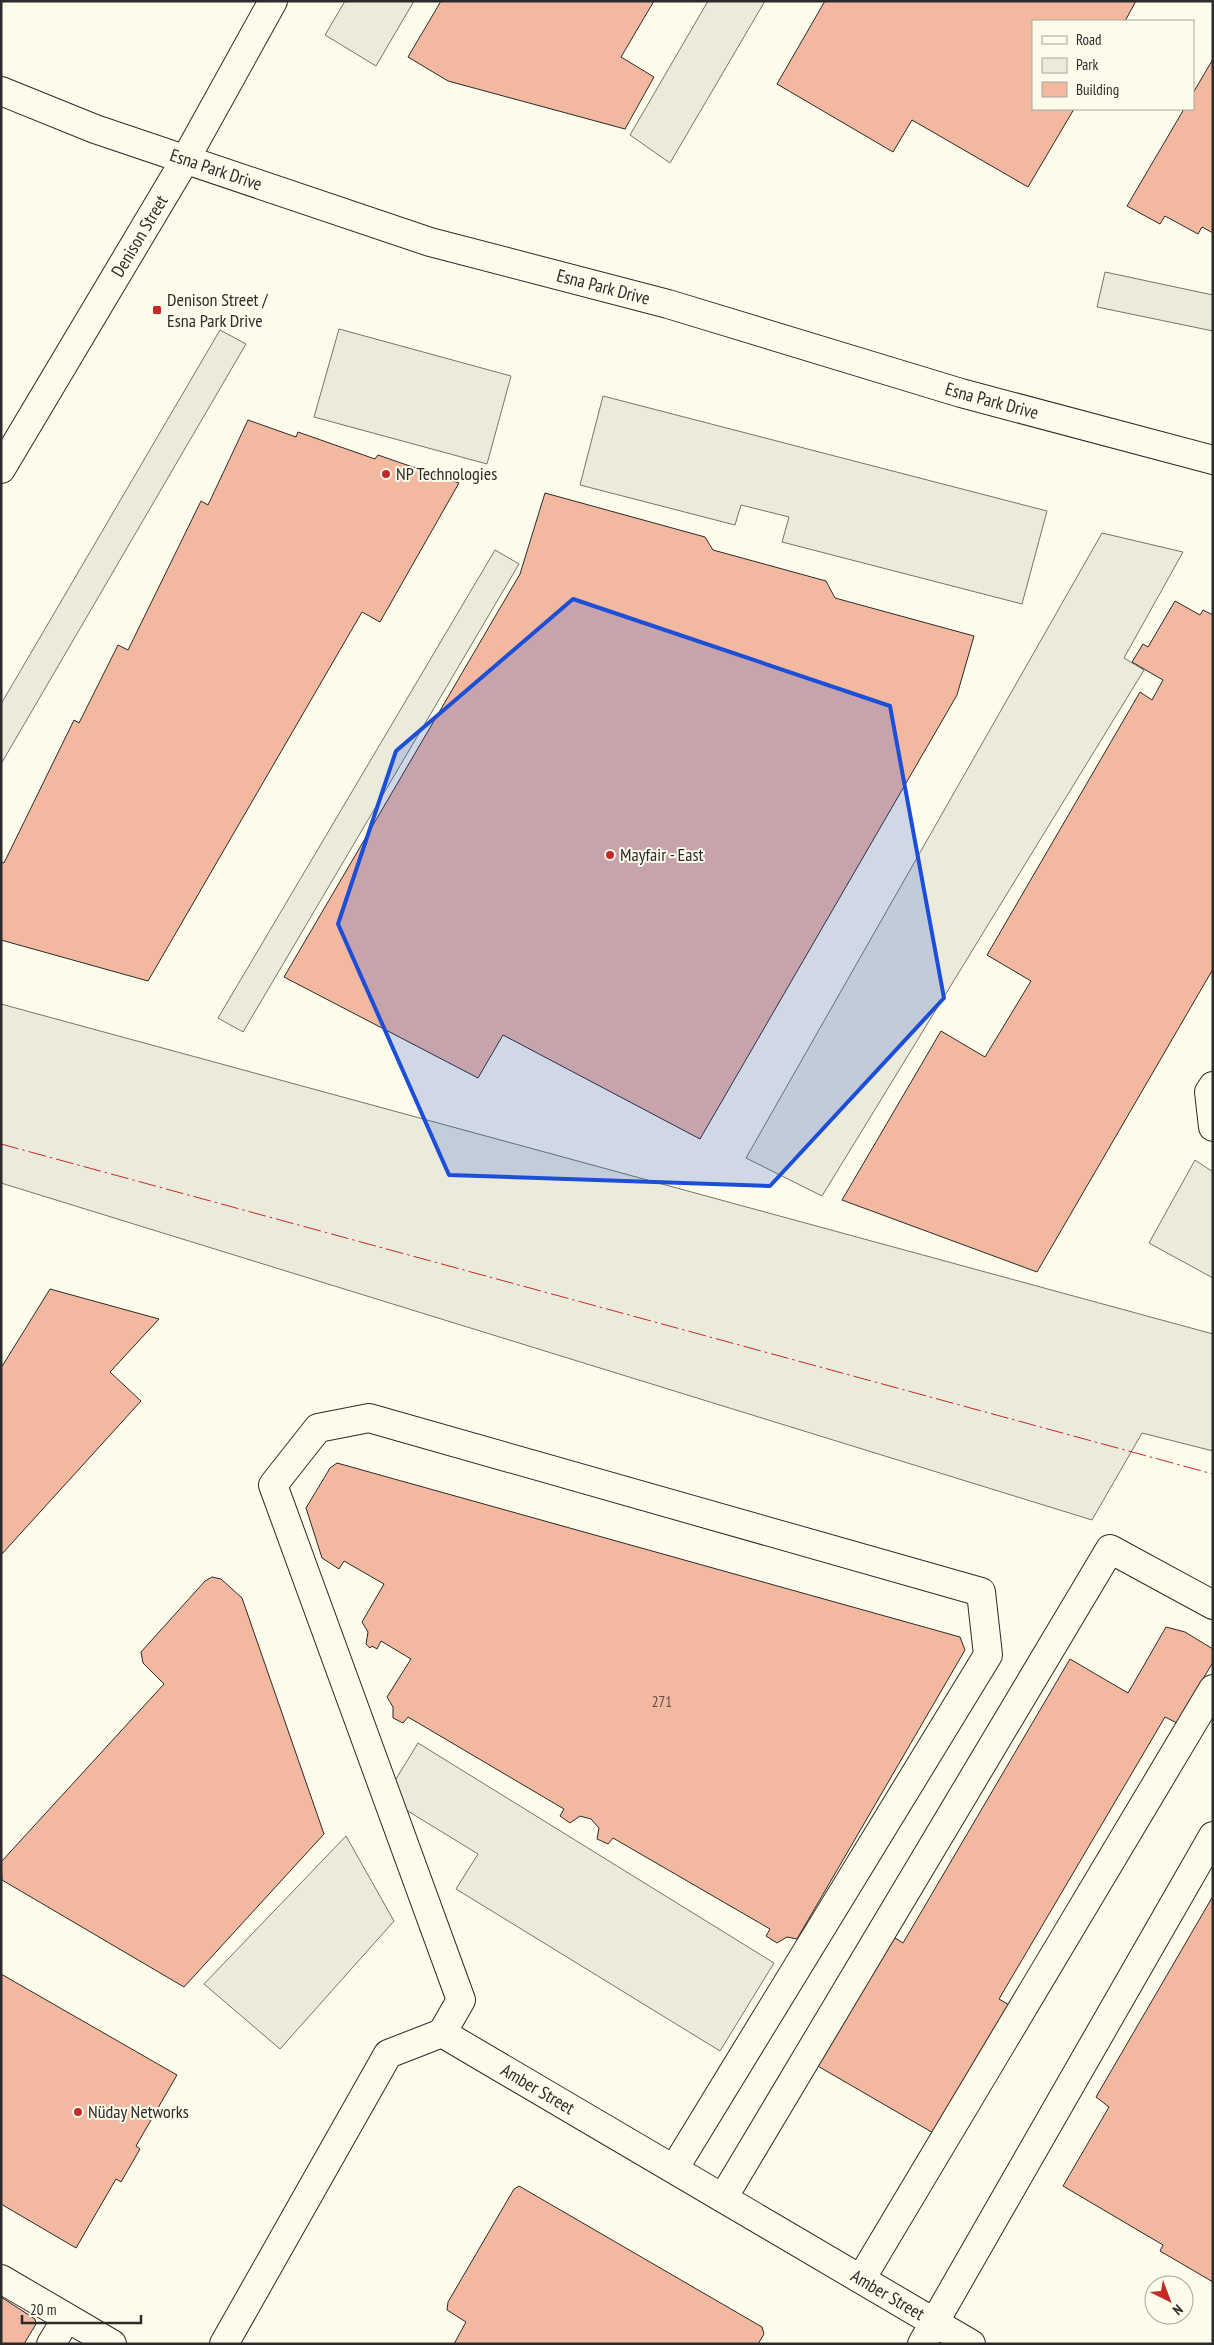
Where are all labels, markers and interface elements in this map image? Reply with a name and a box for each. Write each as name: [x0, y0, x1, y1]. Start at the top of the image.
legend: [1032, 20, 1194, 110]
text: Road: [1076, 30, 1102, 49]
text: Park: [1076, 55, 1098, 74]
text: Building: [1076, 80, 1119, 99]
street label: Esna Park Drive: [167, 143, 265, 195]
street label: Denison Street: [106, 191, 173, 281]
street label: Esna Park Drive: [554, 263, 653, 310]
place label: Denison Street / Esna Park Drive: [167, 288, 268, 332]
marker: Denison Street / Esna Park Drive: [151, 304, 163, 316]
street label: Esna Park Drive: [943, 377, 1041, 424]
place label: NP Technologies: [396, 462, 497, 485]
marker: NP Technologies: [380, 468, 392, 480]
place label: Mayfair - East: [620, 843, 704, 866]
marker: Mayfair - East: [604, 849, 616, 861]
house number: 271: [652, 1692, 672, 1711]
street label: Amber Street: [497, 2058, 579, 2119]
place label: Nüday Networks: [88, 2100, 189, 2123]
marker: Nüday Networks: [72, 2106, 84, 2118]
street label: Amber Street: [847, 2264, 929, 2325]
north arrow: [1144, 2275, 1194, 2325]
scale bar: [22, 2292, 141, 2324]
text: 20 m: [30, 2300, 56, 2319]
text: N: [1169, 2300, 1187, 2319]

